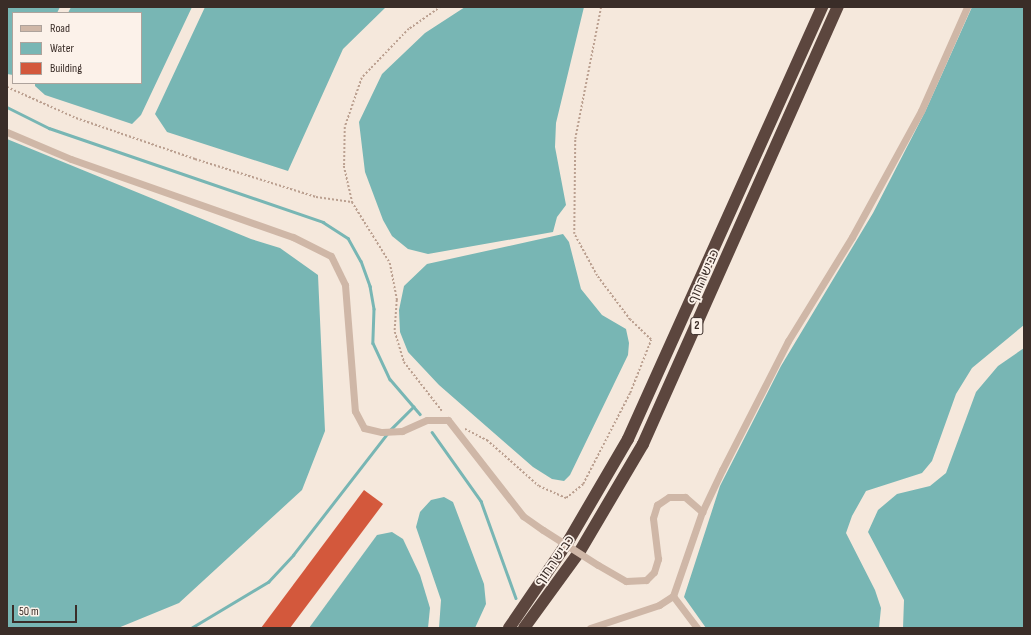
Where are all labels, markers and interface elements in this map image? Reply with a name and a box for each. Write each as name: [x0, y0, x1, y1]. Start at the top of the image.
legend: [12, 12, 142, 84]
text: Road: [50, 21, 70, 36]
text: Water: [50, 41, 74, 56]
text: Building: [50, 61, 82, 76]
street label: כביש החוף: [685, 247, 723, 307]
road number: 2: [690, 316, 704, 336]
street label: כביש החוף: [532, 533, 578, 589]
scale bar: [14, 597, 79, 623]
text: 50 m: [19, 604, 39, 619]

